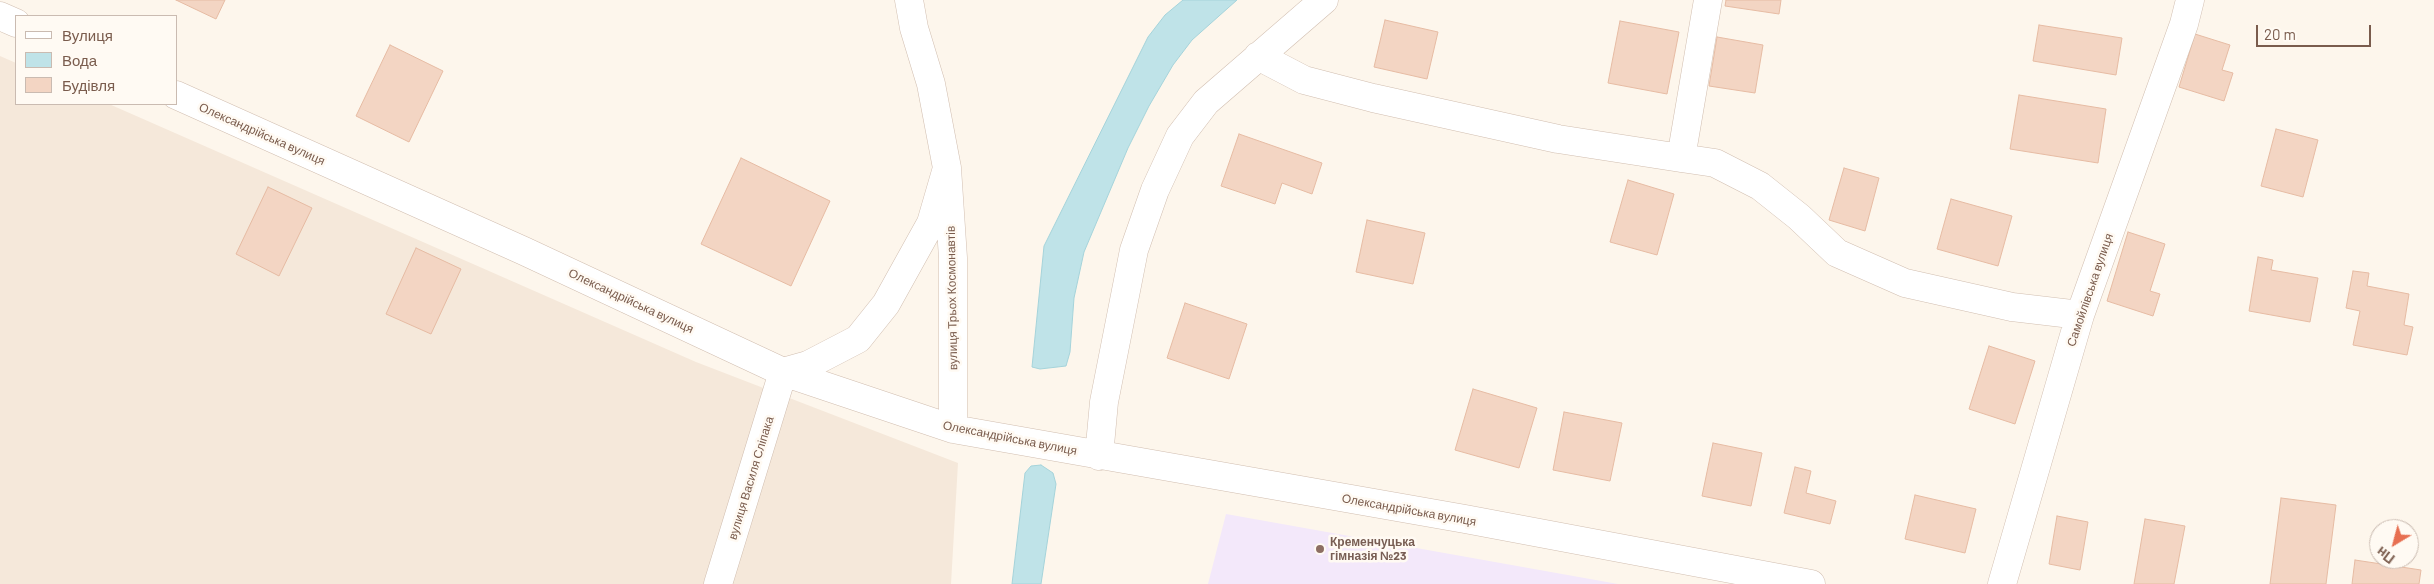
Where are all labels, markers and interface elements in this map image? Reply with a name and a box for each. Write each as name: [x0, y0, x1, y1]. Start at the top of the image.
legend: [15, 15, 178, 105]
scale bar: [2259, 15, 2374, 47]
text: 20 m: [2264, 25, 2296, 43]
text: Вулиця: [62, 26, 113, 44]
text: Вода: [62, 51, 97, 69]
text: Будівля: [62, 76, 115, 94]
street label: Олександрійська вулиця: [197, 100, 327, 168]
street label: вулиця Трьох Космонавтів: [944, 226, 960, 370]
street label: Самойлівська вулиця: [2064, 232, 2116, 348]
street label: Олександрійська вулиця: [566, 266, 696, 336]
street label: вулиця Василя Сліпака: [725, 415, 777, 541]
street label: Олександрійська вулиця: [942, 418, 1078, 458]
street label: Олександрійська вулиця: [1341, 491, 1477, 529]
north arrow: [2369, 519, 2419, 569]
place label: Кременчуцька гімназія №23: [1330, 535, 1415, 563]
marker: Кременчуцька гімназія №23: [1314, 543, 1326, 555]
text: Пн: [2373, 543, 2398, 568]

